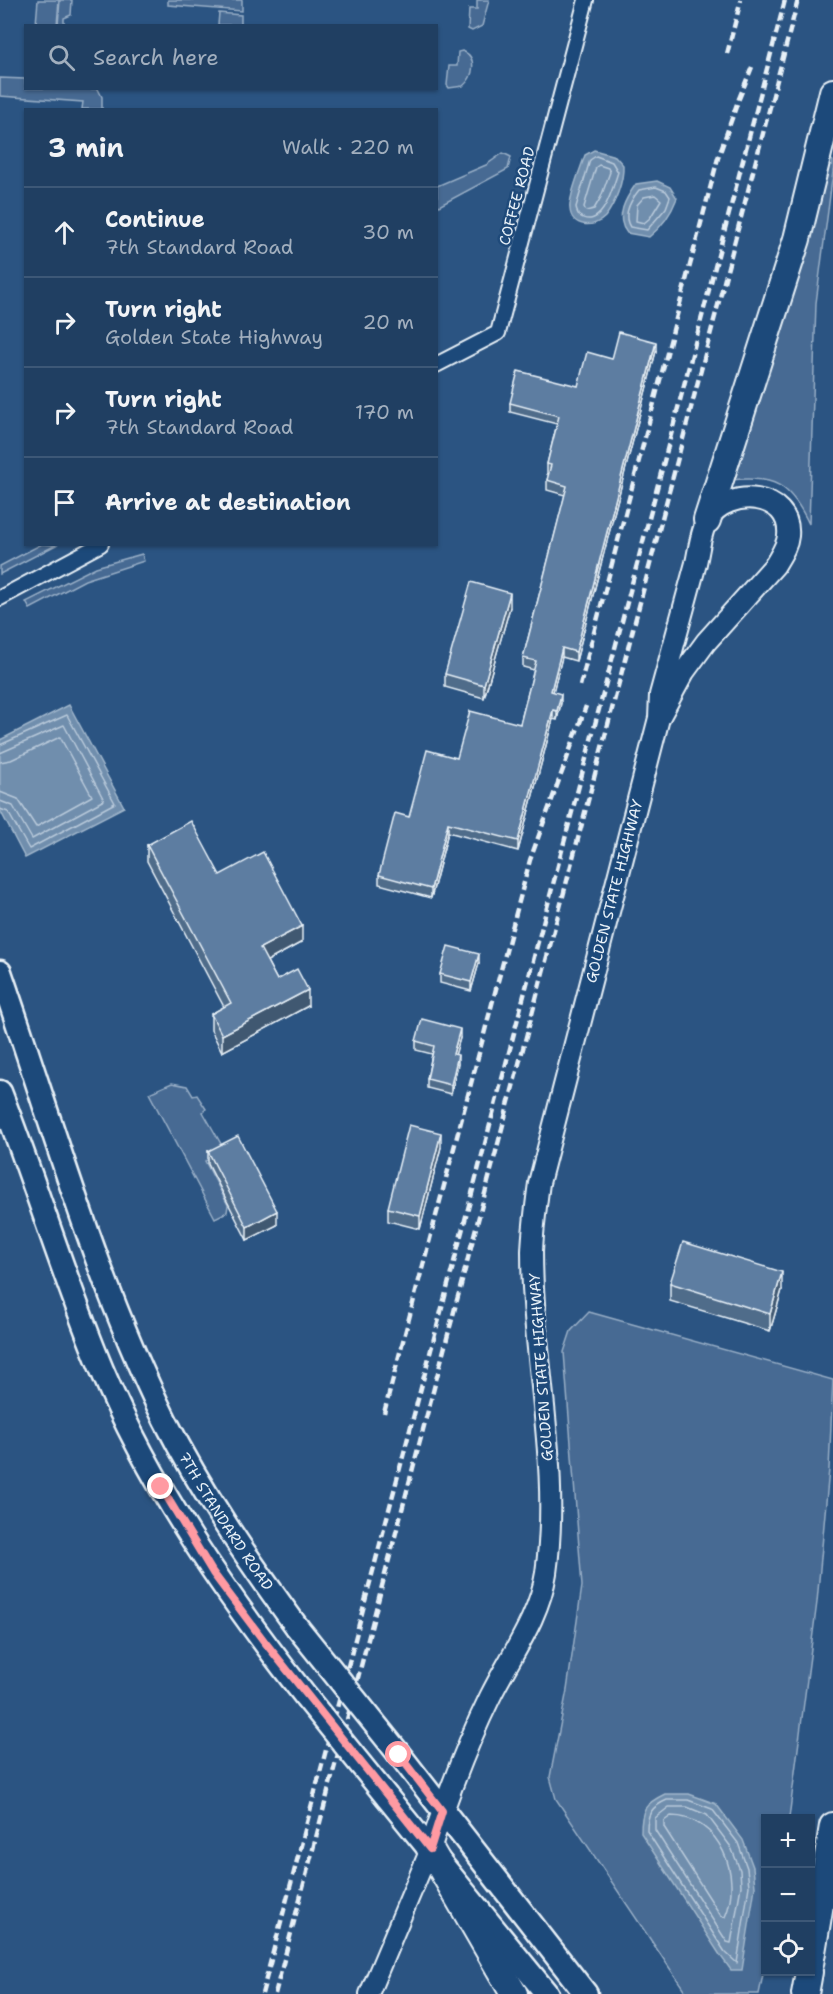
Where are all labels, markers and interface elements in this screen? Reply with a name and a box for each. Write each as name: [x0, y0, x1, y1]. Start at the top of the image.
search box: [24, 24, 438, 90]
icon: search: [45, 41, 78, 74]
text: Search here: [93, 43, 219, 72]
text: 3 min: [48, 130, 124, 165]
text: Walk · 220 m: [282, 134, 414, 160]
street label: COFFEE ROAD: [494, 144, 540, 248]
text: Continue: [105, 205, 205, 234]
icon: ahead: [48, 216, 81, 249]
text: 30 m: [362, 219, 414, 245]
text: 7th Standard Road: [105, 234, 293, 260]
text: Turn right: [105, 295, 222, 324]
icon: right: [48, 306, 81, 339]
text: 20 m: [363, 309, 414, 335]
text: Golden State Highway: [105, 324, 323, 350]
text: Turn right: [105, 385, 222, 414]
icon: right: [48, 396, 81, 429]
text: 170 m: [355, 399, 414, 425]
text: 7th Standard Road: [105, 414, 293, 440]
icon: arrive: [48, 486, 81, 519]
text: Arrive at destination: [105, 488, 351, 517]
street label: GOLDEN STATE HIGHWAY: [581, 797, 648, 985]
street label: GOLDEN STATE HIGHWAY: [524, 1272, 558, 1462]
street label: 7TH STANDARD ROAD: [174, 1448, 278, 1595]
route end: [147, 1473, 173, 1499]
route start: [385, 1741, 411, 1767]
map controls: [761, 1814, 815, 1976]
button: +: [761, 1814, 815, 1868]
button: −: [761, 1868, 815, 1922]
button: locate: [761, 1922, 815, 1976]

